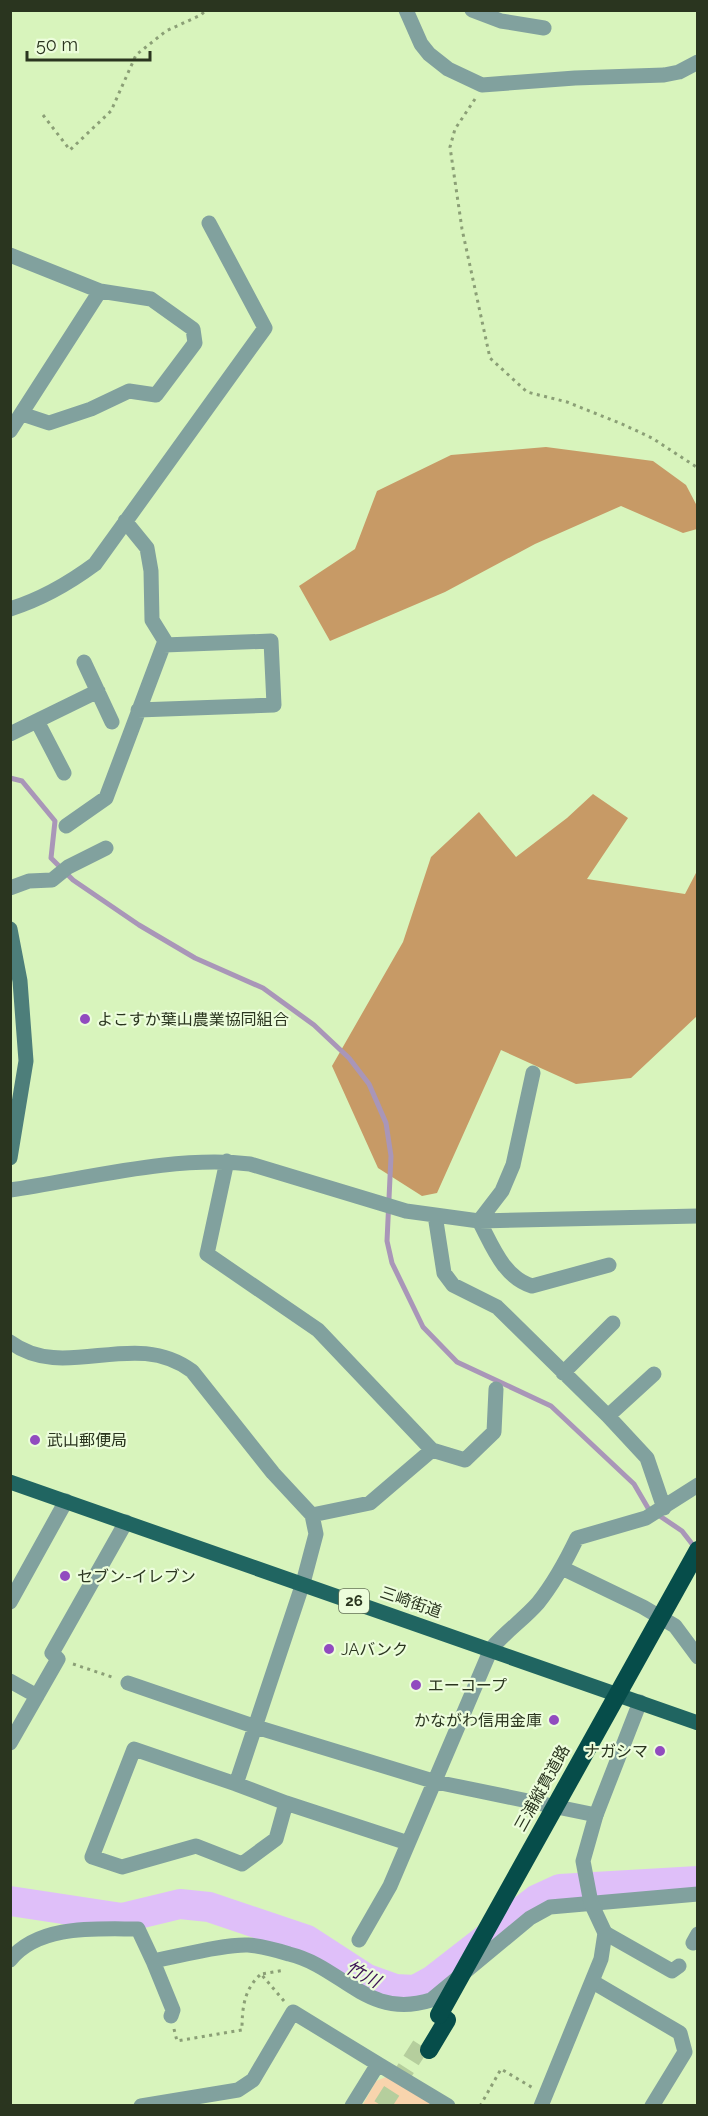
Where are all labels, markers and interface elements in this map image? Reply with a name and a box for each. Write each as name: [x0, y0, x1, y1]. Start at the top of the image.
scale bar: [27, 24, 150, 62]
text: 50 m: [36, 34, 78, 55]
place label: よこすか葉山農業協同組合: [97, 1010, 289, 1029]
marker: よこすか葉山農業協同組合: [78, 1012, 92, 1026]
place label: 武山郵便局: [47, 1431, 127, 1450]
marker: 武山郵便局: [28, 1433, 42, 1447]
place label: セブン-イレブン: [77, 1567, 196, 1586]
marker: セブン-イレブン: [58, 1569, 72, 1583]
street label: 三崎街道: [378, 1583, 444, 1621]
road number: 26: [339, 1589, 369, 1613]
place label: JAバンク: [341, 1640, 408, 1659]
marker: JAバンク: [322, 1642, 336, 1656]
place label: エーコープ: [428, 1676, 507, 1695]
marker: エーコープ: [409, 1678, 423, 1692]
place label: かながわ信用金庫: [414, 1711, 542, 1730]
marker: かながわ信用金庫: [547, 1713, 561, 1727]
street label: 三浦縦貫道路: [510, 1741, 574, 1835]
place label: ナガシマ: [584, 1742, 648, 1761]
marker: ナガシマ: [653, 1744, 667, 1758]
water label: 竹川: [342, 1956, 386, 1993]

